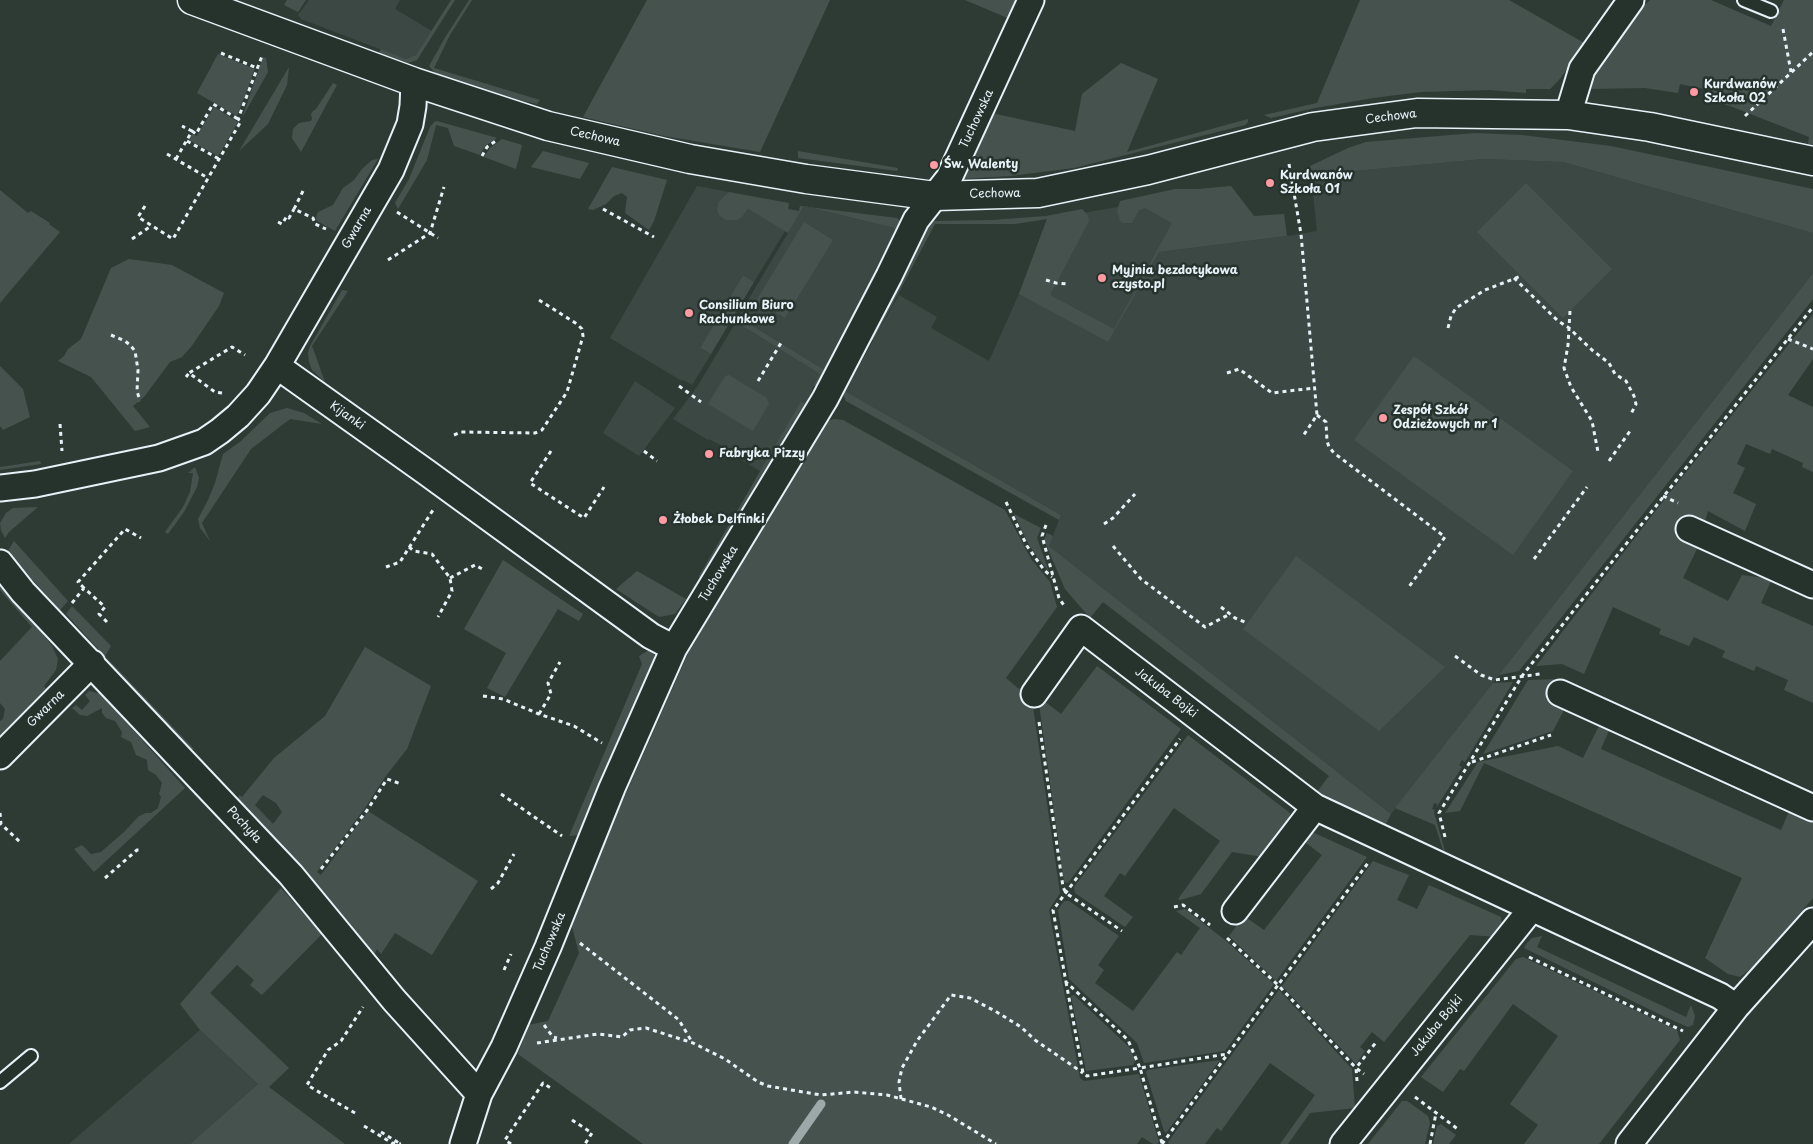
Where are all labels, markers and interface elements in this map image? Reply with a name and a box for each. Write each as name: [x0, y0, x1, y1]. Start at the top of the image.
place label: Kurdwanów Szkoła 02: [1704, 78, 1777, 106]
marker: Kurdwanów Szkoła 02: [1688, 86, 1700, 98]
street label: Tuchowska: [957, 87, 997, 151]
street label: Cechowa: [1365, 107, 1417, 127]
street label: Cechowa: [568, 124, 622, 150]
place label: Św. Walenty: [944, 158, 1018, 172]
marker: Św. Walenty: [928, 159, 940, 171]
place label: Kurdwanów Szkoła 01: [1280, 169, 1353, 197]
marker: Kurdwanów Szkoła 01: [1264, 177, 1276, 189]
street label: Cechowa: [969, 186, 1021, 202]
street label: Gwarna: [339, 204, 375, 252]
place label: Myjnia bezdotykowa czysto.pl: [1112, 264, 1238, 292]
marker: Myjnia bezdotykowa czysto.pl: [1096, 272, 1108, 284]
place label: Consilium Biuro Rachunkowe: [699, 299, 793, 327]
marker: Consilium Biuro Rachunkowe: [683, 307, 695, 319]
street label: Kijanki: [327, 399, 367, 433]
place label: Zespół Szkół Odzieżowych nr 1: [1393, 404, 1497, 432]
marker: Zespół Szkół Odzieżowych nr 1: [1377, 412, 1389, 424]
place label: Fabryka Pizzy: [719, 447, 805, 461]
marker: Fabryka Pizzy: [703, 448, 715, 460]
place label: Żłobek Delfinki: [673, 513, 765, 527]
marker: Żłobek Delfinki: [657, 514, 669, 526]
street label: Tuchowska: [697, 543, 741, 605]
street label: Jakuba Bojki: [1132, 665, 1200, 721]
street label: Gwarna: [24, 687, 68, 731]
street label: Pochyła: [224, 804, 264, 846]
street label: Tuchowska: [531, 910, 569, 974]
street label: Jakuba Bojki: [1408, 992, 1466, 1060]

